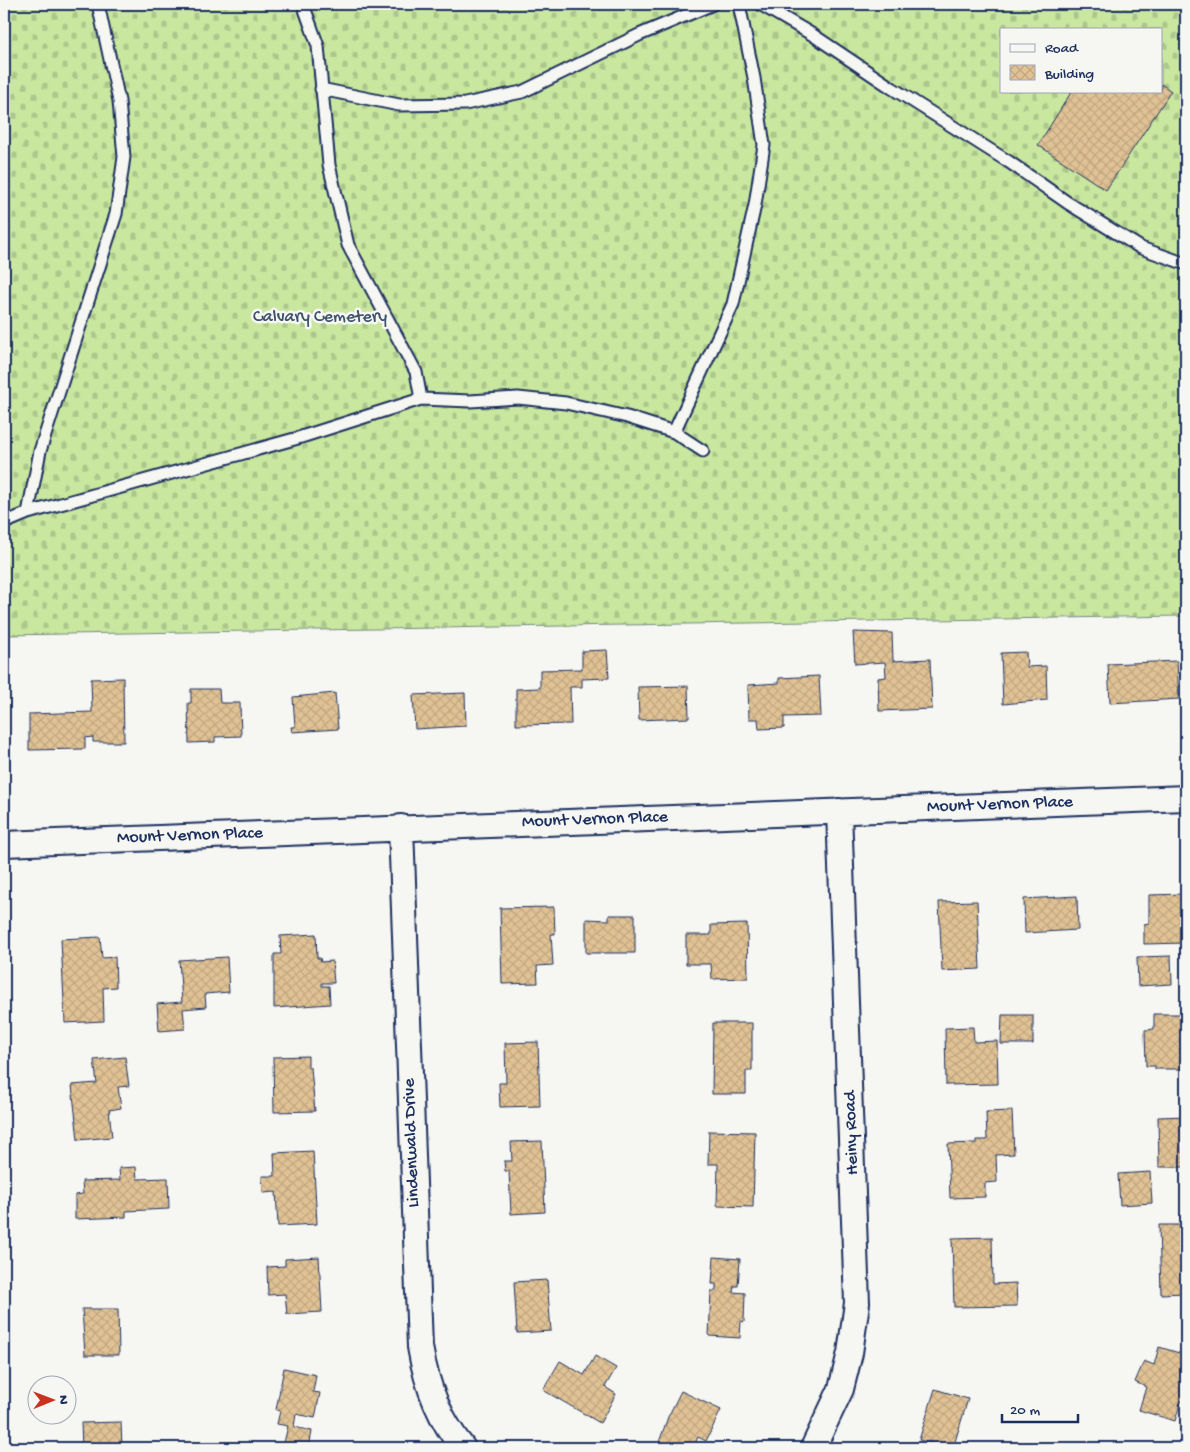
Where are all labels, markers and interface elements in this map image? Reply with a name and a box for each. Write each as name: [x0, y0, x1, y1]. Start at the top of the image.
legend: [1000, 28, 1162, 92]
text: Road: [1045, 40, 1079, 58]
text: Building: [1044, 66, 1094, 84]
park label: Calvary Cemetery: [253, 307, 387, 328]
street label: Mount Vernon Place: [927, 792, 1074, 818]
street label: Mount Vernon Place: [522, 807, 669, 833]
street label: Mount Vernon Place: [117, 823, 264, 849]
street label: Lindenwald Drive: [399, 1077, 425, 1208]
street label: Heiny Road: [840, 1089, 864, 1176]
north arrow: [28, 1374, 78, 1424]
scale bar: [1002, 1392, 1079, 1424]
text: N: [54, 1395, 71, 1405]
text: 20 m: [1010, 1402, 1040, 1420]

